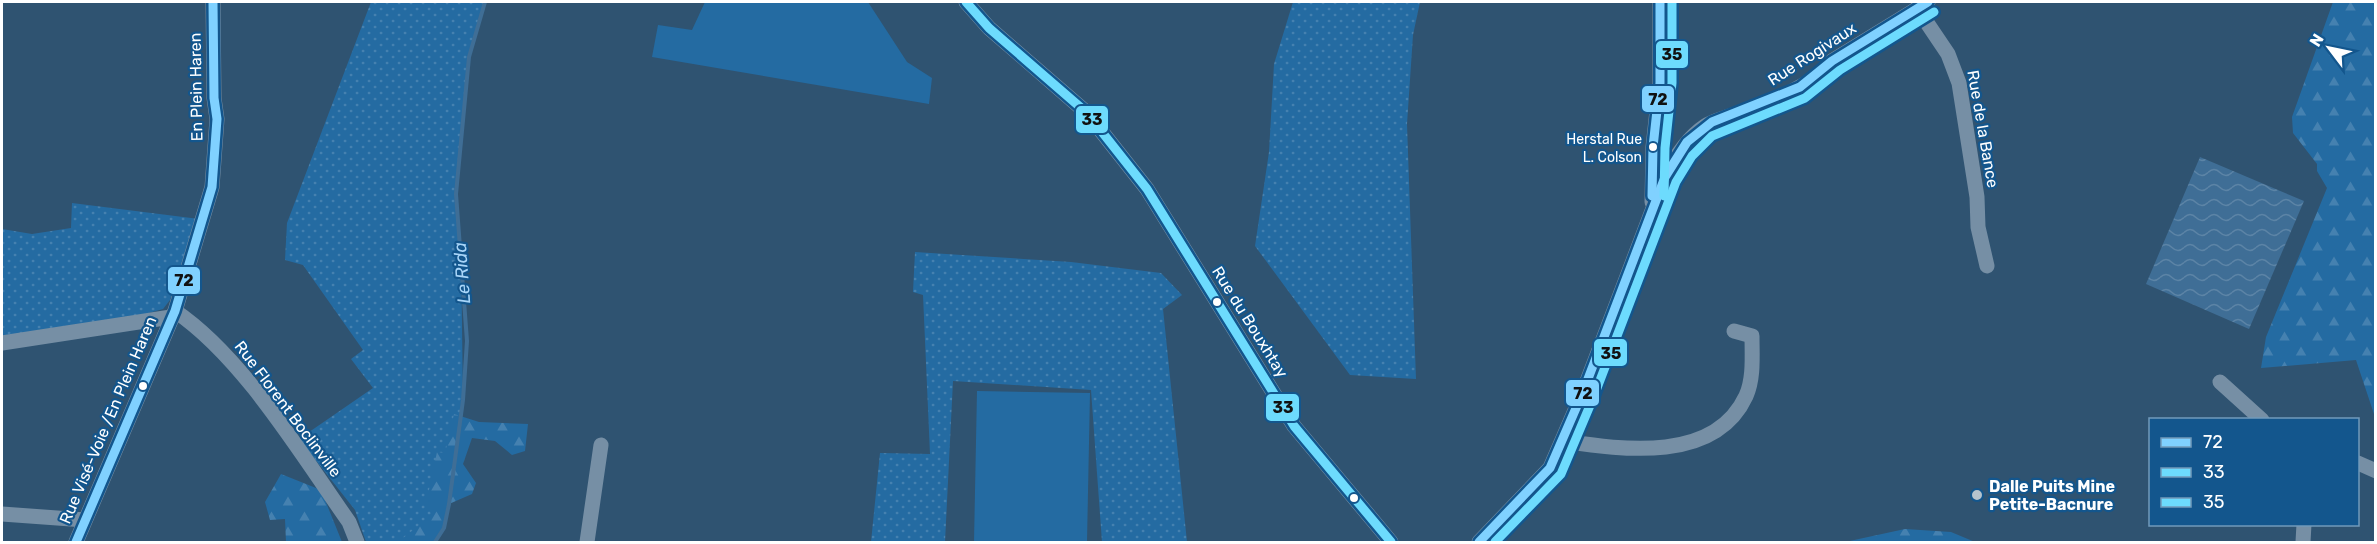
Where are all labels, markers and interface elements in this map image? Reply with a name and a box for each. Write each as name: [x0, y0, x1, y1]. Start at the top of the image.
street label: Rue Rogivaux: [1764, 18, 1860, 90]
north arrow: [2299, 18, 2359, 78]
text: N: [2306, 30, 2328, 50]
street label: En Plein Haren: [186, 32, 206, 142]
line badge: 35: [1655, 40, 1689, 69]
text: 35: [1662, 45, 1682, 64]
street label: Rue de la Bance: [1963, 69, 2003, 189]
line badge: 72: [1641, 85, 1675, 113]
text: 72: [1648, 90, 1668, 109]
line badge: 33: [1075, 105, 1109, 134]
text: 33: [1081, 110, 1103, 129]
place label: Herstal Rue L. Colson: [1566, 131, 1642, 166]
marker: Herstal Rue L. Colson: [1647, 141, 1659, 153]
water label: Le Rida: [449, 241, 475, 305]
street label: Rue du Bouxhtay: [1208, 263, 1292, 381]
line badge: 72: [167, 266, 201, 295]
text: 72: [174, 271, 194, 290]
unlabelled marker: [1211, 296, 1223, 308]
street label: Rue Visé-Voie /En Plein Haren: [56, 313, 160, 527]
street label: Rue Florent Boclinville: [231, 337, 345, 481]
line badge: 35: [1593, 338, 1628, 367]
text: 35: [1601, 344, 1621, 363]
line badge: 72: [1565, 379, 1600, 407]
unlabelled marker: [137, 380, 149, 392]
text: 72: [1573, 384, 1593, 403]
line badge: 33: [1265, 393, 1300, 422]
text: 33: [1272, 398, 1294, 417]
legend: [2149, 418, 2359, 526]
text: 72: [2203, 431, 2223, 453]
text: 33: [2203, 461, 2225, 483]
place label: Dalle Puits Mine Petite-Bacnure: [1989, 477, 2115, 514]
marker: Dalle Puits Mine Petite-Bacnure: [1970, 488, 1984, 502]
text: 35: [2203, 491, 2225, 513]
unlabelled marker: [1348, 492, 1360, 504]

